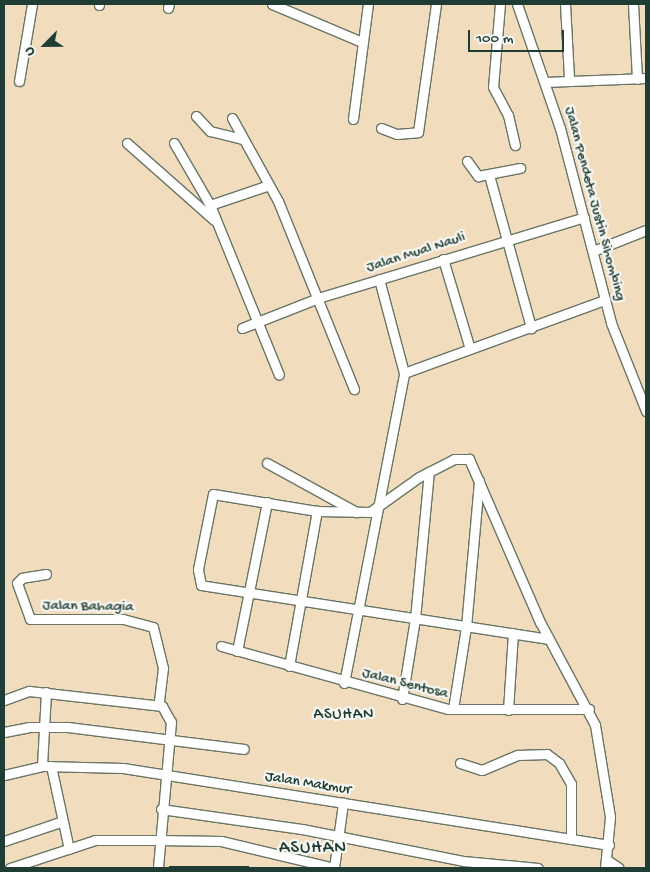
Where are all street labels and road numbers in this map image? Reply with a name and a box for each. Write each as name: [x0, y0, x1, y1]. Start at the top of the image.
street label: Jalan Pendeta Justin Sihombing: [559, 105, 629, 303]
street label: Jalan Mual Nauli: [364, 229, 468, 277]
street label: Jalan Bahagia: [42, 597, 134, 617]
street label: Jalan Sentosa: [360, 665, 450, 703]
street label: Jalan Makmur: [264, 768, 352, 800]

